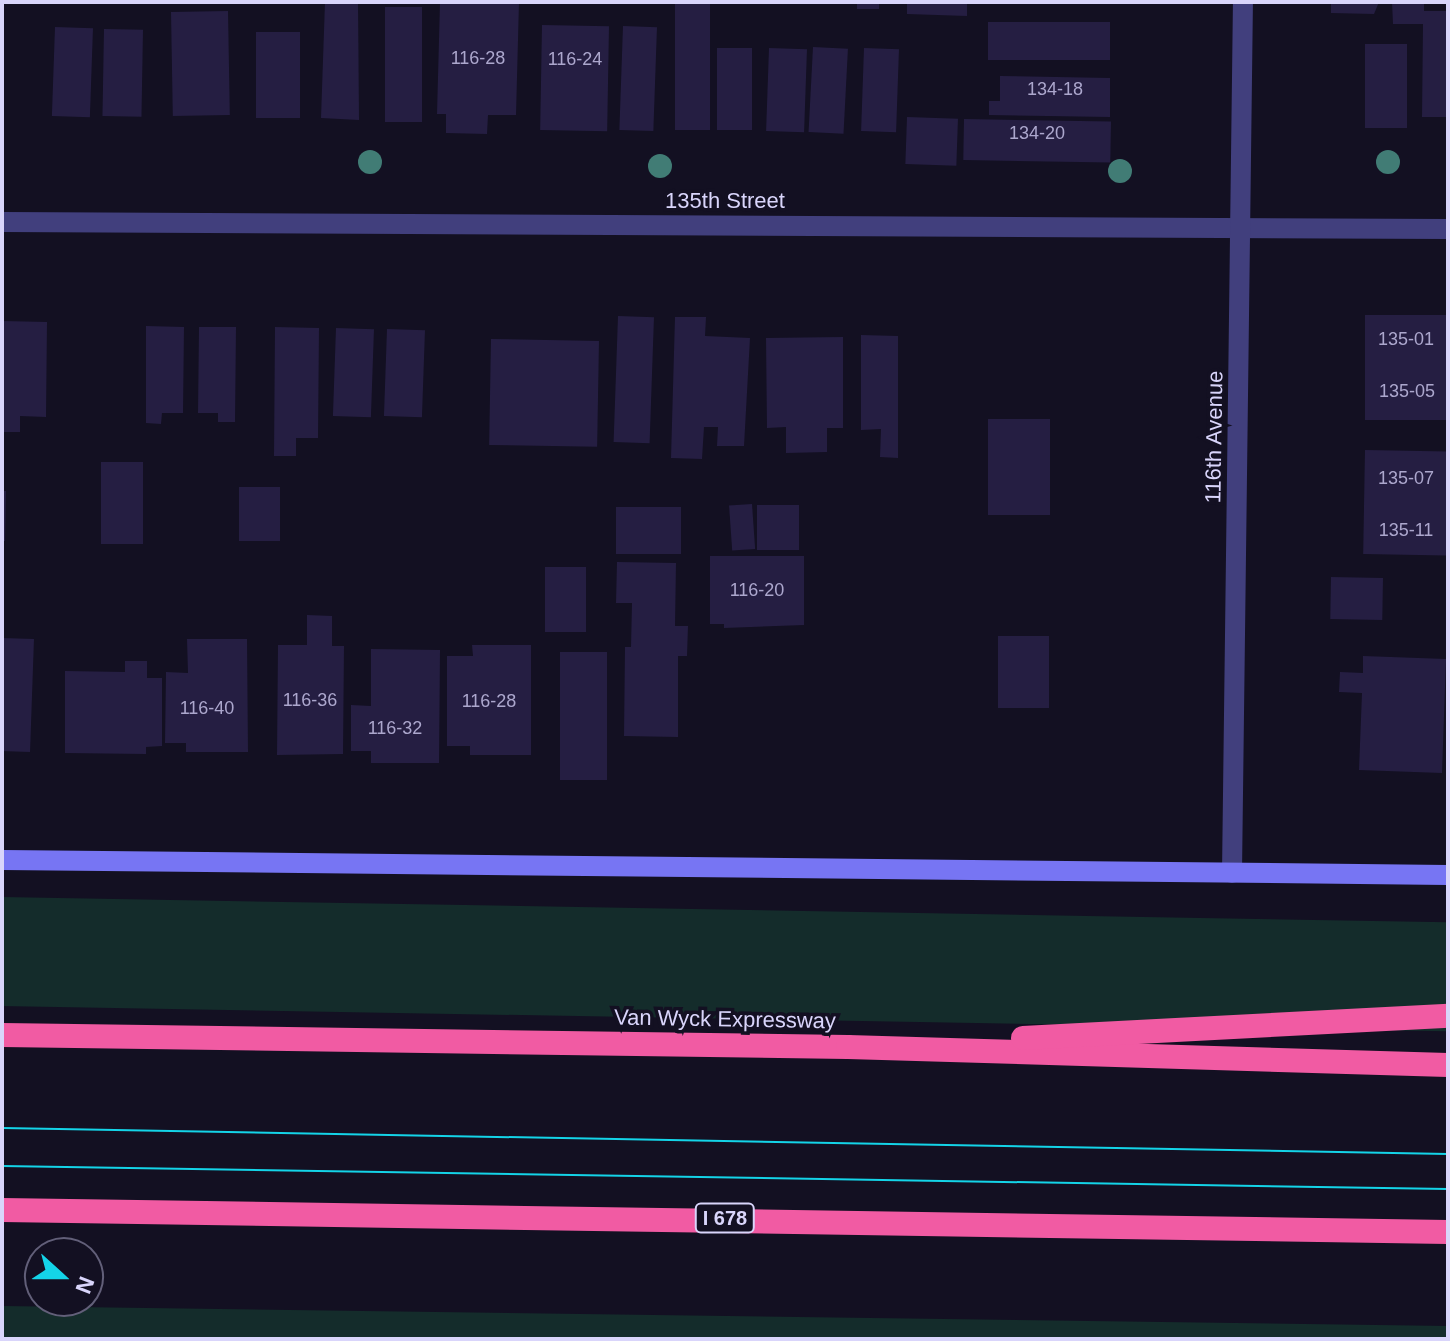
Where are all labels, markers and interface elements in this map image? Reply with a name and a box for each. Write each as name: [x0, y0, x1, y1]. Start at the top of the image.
house number: 116-28: [451, 47, 505, 69]
house number: 116-24: [548, 48, 602, 70]
house number: 134-18: [1027, 78, 1083, 100]
house number: 134-20: [1009, 122, 1065, 144]
street label: 135th Street: [665, 188, 785, 214]
house number: 135-01: [1378, 328, 1434, 350]
street label: 116th Avenue: [1200, 370, 1228, 504]
house number: 135-05: [1379, 380, 1435, 402]
house number: 135-07: [1378, 467, 1434, 489]
house number: 135-11: [1379, 519, 1433, 541]
house number: 116-20: [730, 579, 784, 601]
house number: 116-36: [283, 689, 337, 711]
house number: 116-28: [462, 690, 516, 712]
house number: 116-40: [180, 697, 234, 719]
house number: 116-32: [368, 717, 422, 739]
street label: Van Wyck Expressway: [614, 1004, 836, 1034]
road number: I 678: [693, 1202, 757, 1234]
north arrow: [24, 1237, 104, 1317]
text: N: [70, 1273, 100, 1297]

